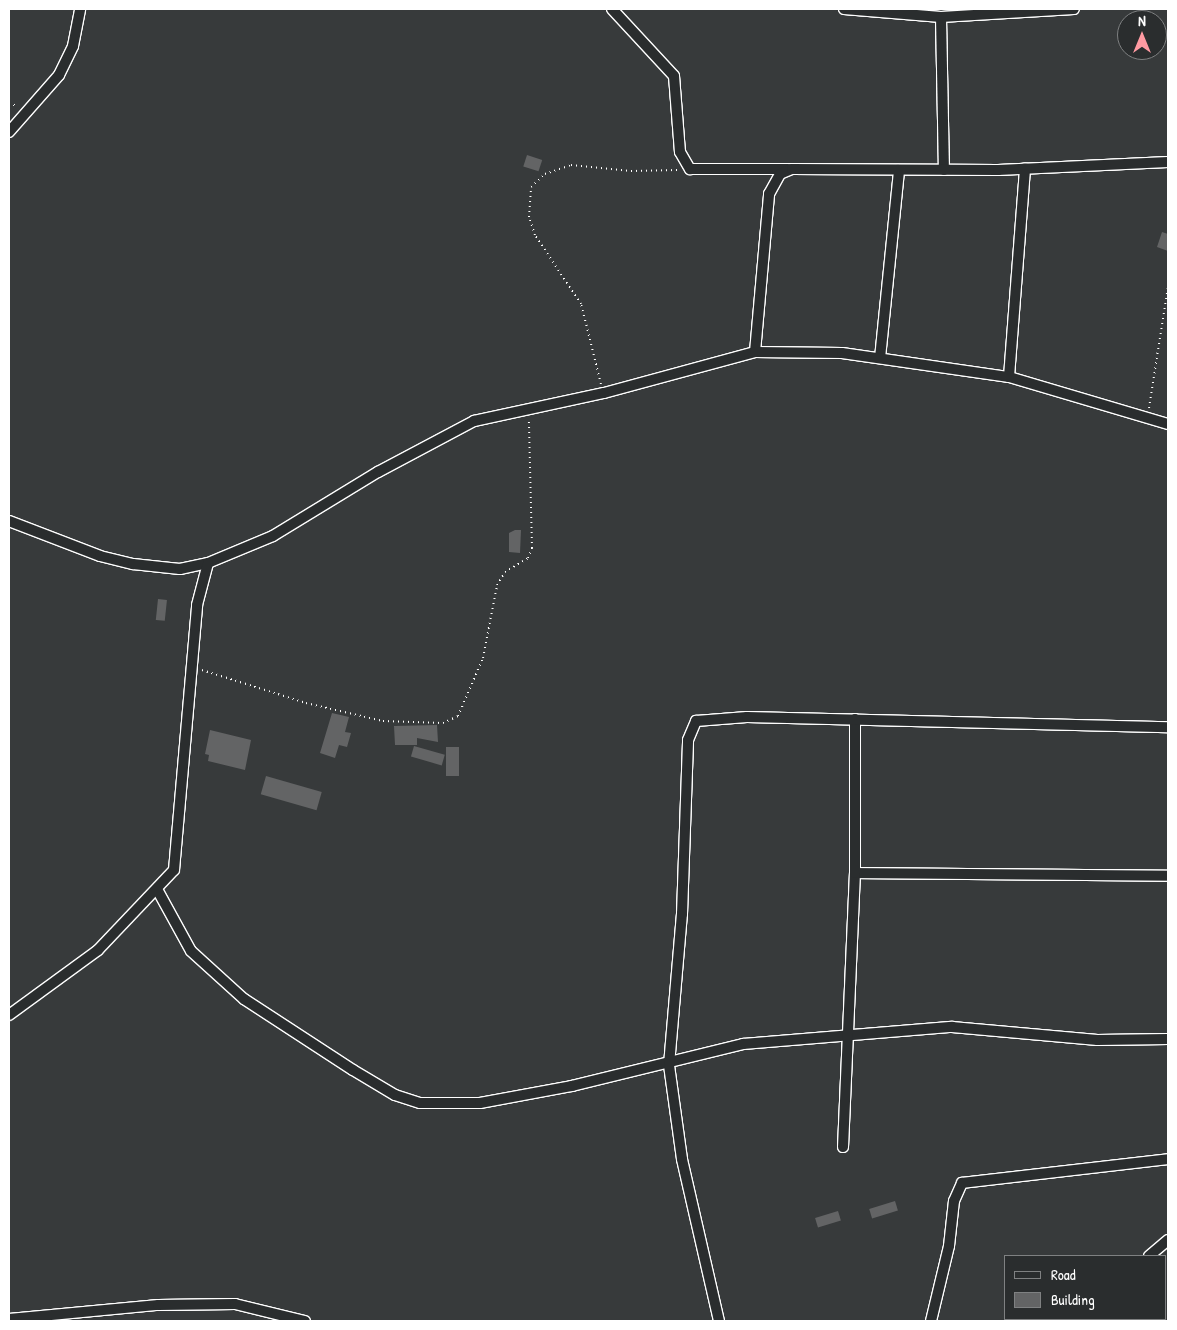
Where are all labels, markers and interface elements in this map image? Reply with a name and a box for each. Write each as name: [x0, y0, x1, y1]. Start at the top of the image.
north arrow: [1117, 10, 1167, 60]
text: N: [1138, 11, 1146, 30]
legend: [1004, 1255, 1167, 1320]
text: Road: [1051, 1264, 1076, 1285]
text: Building: [1051, 1289, 1095, 1310]

